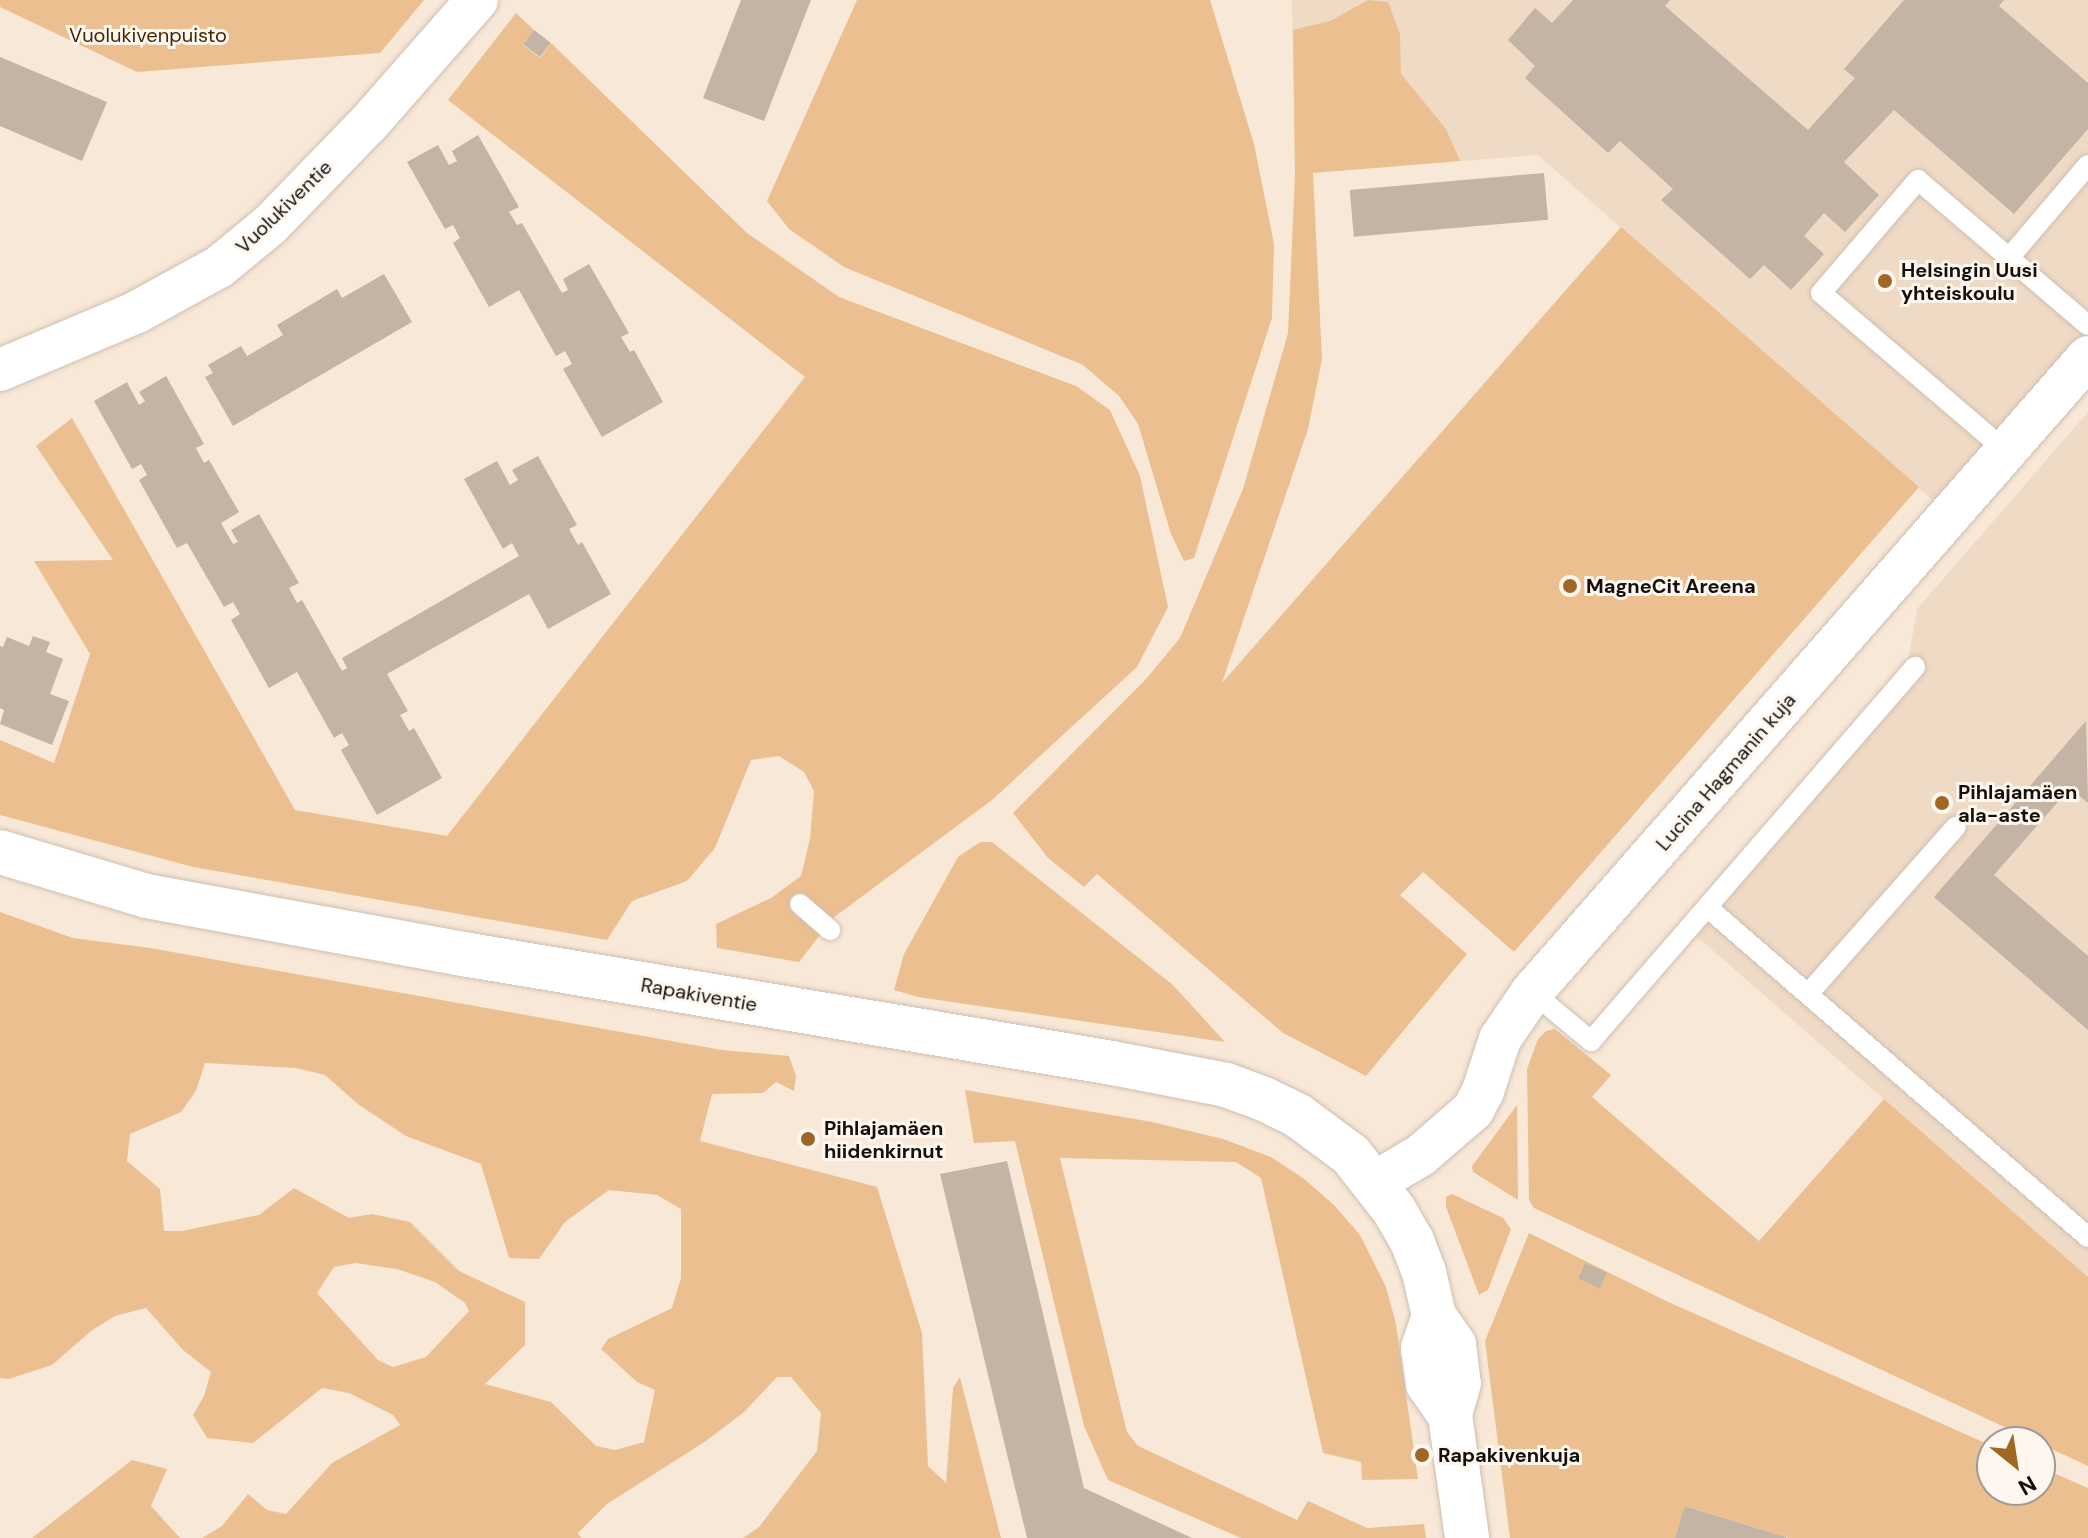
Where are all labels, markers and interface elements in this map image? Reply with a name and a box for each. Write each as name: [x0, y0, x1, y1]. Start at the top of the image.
park label: Vuolukivenpuisto: [69, 23, 227, 47]
street label: Vuolukiventie: [231, 155, 337, 259]
place label: Helsingin Uusi yhteiskoulu: [1901, 258, 2038, 305]
marker: Helsingin Uusi yhteiskoulu: [1876, 272, 1894, 290]
place label: MagneCit Areena: [1586, 574, 1756, 598]
marker: MagneCit Areena: [1561, 577, 1579, 595]
street label: Lucina Hagmanin kuja: [1651, 688, 1801, 856]
place label: Pihlajamäen ala-aste: [1958, 780, 2077, 827]
marker: Pihlajamäen ala-aste: [1933, 794, 1951, 812]
street label: Rapakiventie: [639, 973, 759, 1017]
place label: Pihlajamäen hiidenkirnut: [824, 1116, 943, 1163]
marker: Pihlajamäen hiidenkirnut: [799, 1130, 817, 1148]
north arrow: [1976, 1426, 2056, 1506]
place label: Rapakivenkuja: [1438, 1443, 1580, 1467]
marker: Rapakivenkuja: [1413, 1446, 1431, 1464]
text: N: [2013, 1469, 2041, 1502]

